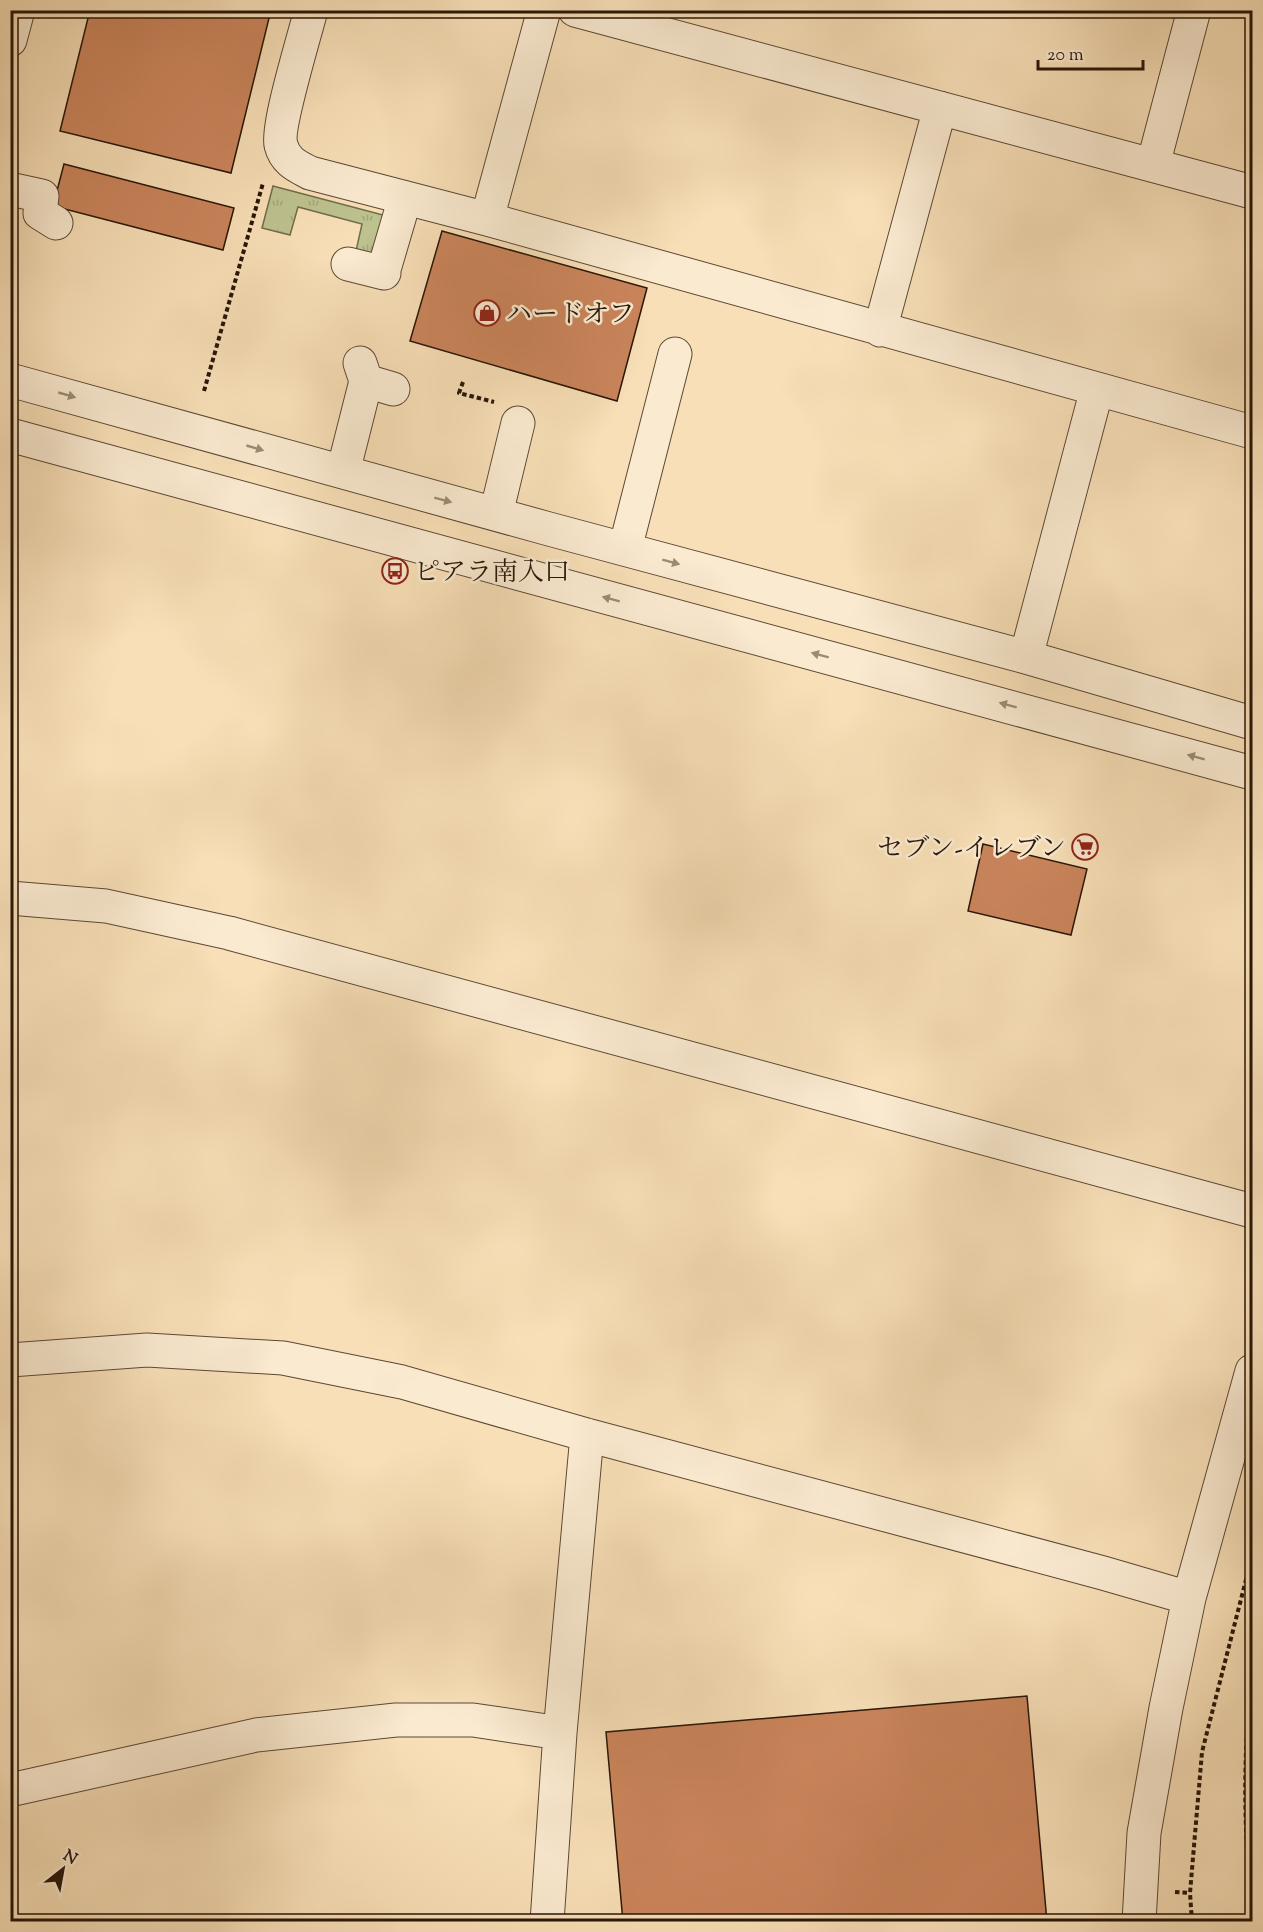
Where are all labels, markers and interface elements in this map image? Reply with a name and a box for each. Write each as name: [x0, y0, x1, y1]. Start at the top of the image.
scale bar: [1038, 33, 1143, 71]
text: 20 m: [1047, 43, 1084, 69]
place label: ハードオフ: [506, 297, 634, 334]
shop icon: ハードオフ: [472, 298, 502, 328]
one-way arrow: [58, 391, 76, 401]
one-way arrow: [246, 443, 264, 453]
one-way arrow: [434, 495, 452, 505]
place label: ピアラ南入口: [414, 555, 570, 592]
bus stop icon: ピアラ南入口: [380, 556, 410, 586]
one-way arrow: [662, 557, 681, 567]
one-way arrow: [602, 594, 620, 603]
one-way arrow: [811, 650, 829, 659]
one-way arrow: [999, 700, 1017, 710]
one-way arrow: [1187, 752, 1205, 761]
place label: セブン-イレブン: [877, 831, 1066, 868]
supermarket icon: セブン-イレブン: [1070, 832, 1100, 862]
north arrow: [33, 1839, 93, 1899]
text: N: [58, 1845, 81, 1872]

